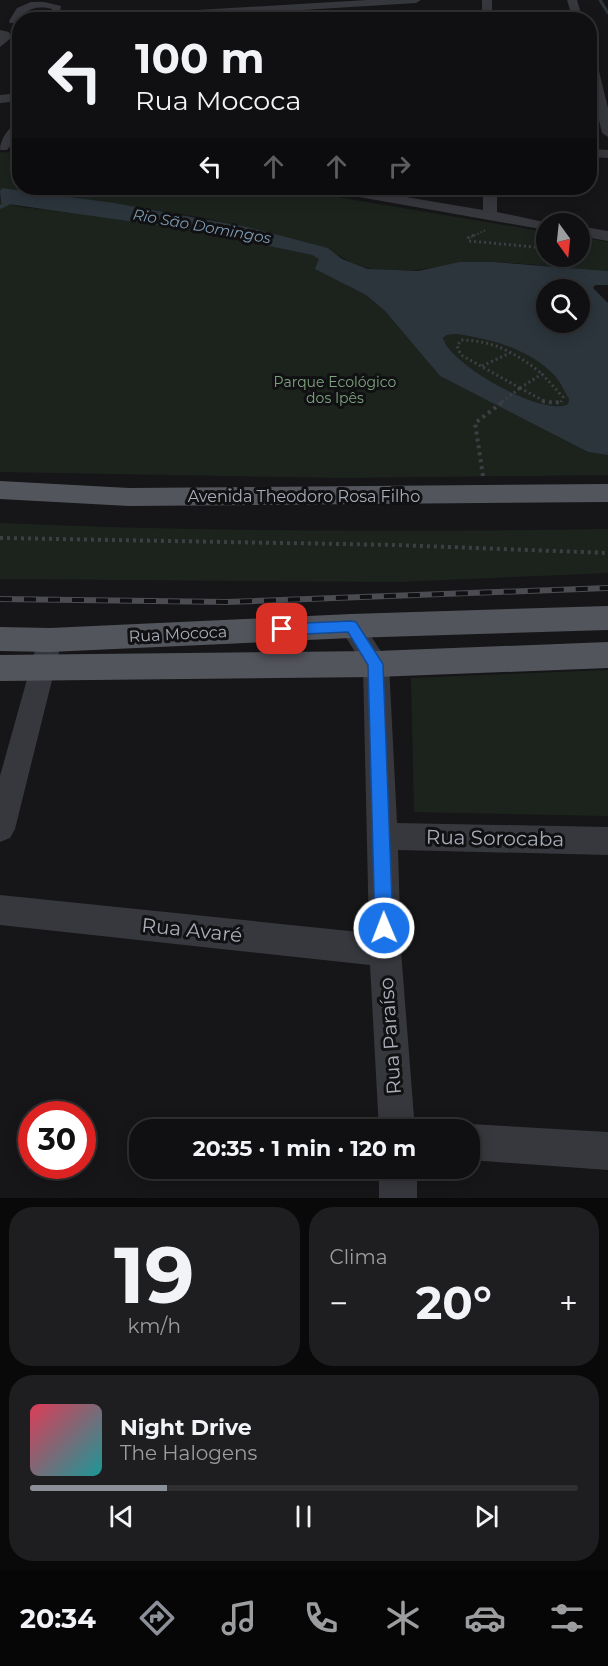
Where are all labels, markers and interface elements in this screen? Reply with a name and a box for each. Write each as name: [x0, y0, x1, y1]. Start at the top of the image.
text: 100 m: [135, 32, 264, 84]
icon: left: [36, 36, 114, 114]
text: Rua Mococa: [135, 84, 301, 117]
icon: left: [194, 150, 227, 183]
icon: ahead: [257, 150, 290, 183]
icon: ahead: [320, 150, 353, 183]
icon: right: [383, 150, 416, 183]
water label: Rio São Domingos: [131, 205, 273, 248]
north arrow: [536, 213, 590, 267]
map controls: [536, 213, 590, 333]
button: search: [536, 279, 590, 333]
park label: Parque Ecológico dos Ipês: [274, 373, 397, 407]
street label: Avenida Theodoro Rosa Filho: [188, 487, 420, 506]
pin: [256, 603, 307, 654]
icon: arrive: [265, 612, 298, 645]
street label: Rua Mococa: [128, 622, 228, 646]
street label: Rua Sorocaba: [426, 825, 564, 851]
position arrow: [352, 896, 416, 960]
street label: Rua Avaré: [141, 913, 243, 947]
street label: Rua Paraíso: [374, 977, 406, 1095]
speed limit sign: 30: [18, 1101, 96, 1179]
text: 20:35 · 1 min · 120 m: [193, 1135, 416, 1162]
text: 19: [114, 1227, 194, 1323]
text: Clima: [330, 1245, 387, 1269]
text: 20°: [416, 1275, 492, 1330]
text: −: [330, 1283, 348, 1323]
text: +: [559, 1283, 578, 1323]
text: km/h: [128, 1314, 181, 1338]
text: Night Drive: [120, 1414, 252, 1441]
text: The Halogens: [120, 1441, 257, 1465]
icon: previous: [105, 1500, 138, 1533]
icon: pause: [287, 1500, 320, 1533]
icon: next: [470, 1500, 503, 1533]
icon: directions: [136, 1597, 178, 1639]
icon: music: [218, 1597, 260, 1639]
icon: phone: [300, 1597, 342, 1639]
icon: climate: [382, 1597, 424, 1639]
icon: car: [464, 1597, 506, 1639]
icon: filters: [546, 1597, 588, 1639]
text: 20:34: [20, 1602, 96, 1635]

